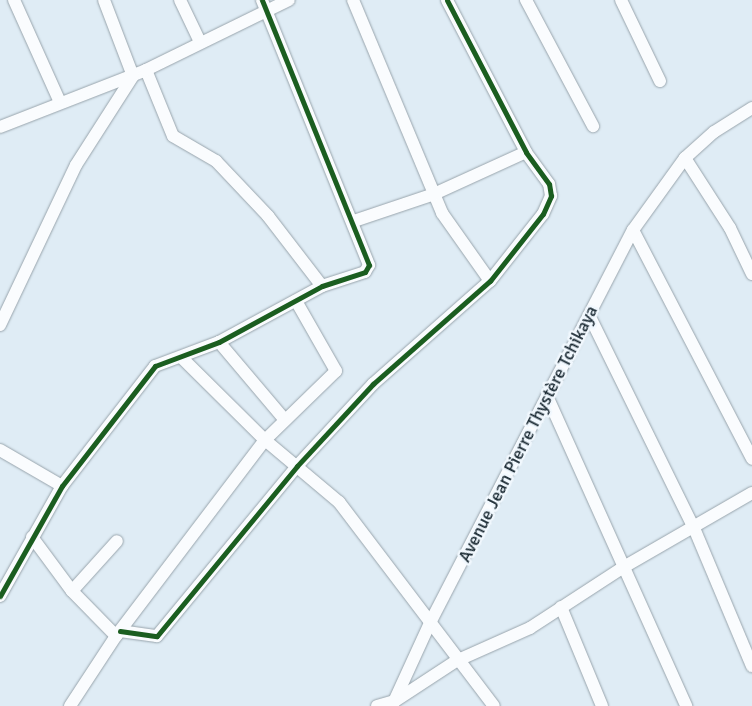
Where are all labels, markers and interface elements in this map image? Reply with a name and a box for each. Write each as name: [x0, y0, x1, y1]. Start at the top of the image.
street label: Avenue Jean Pierre Thystère Tchikaya: [454, 302, 602, 566]

